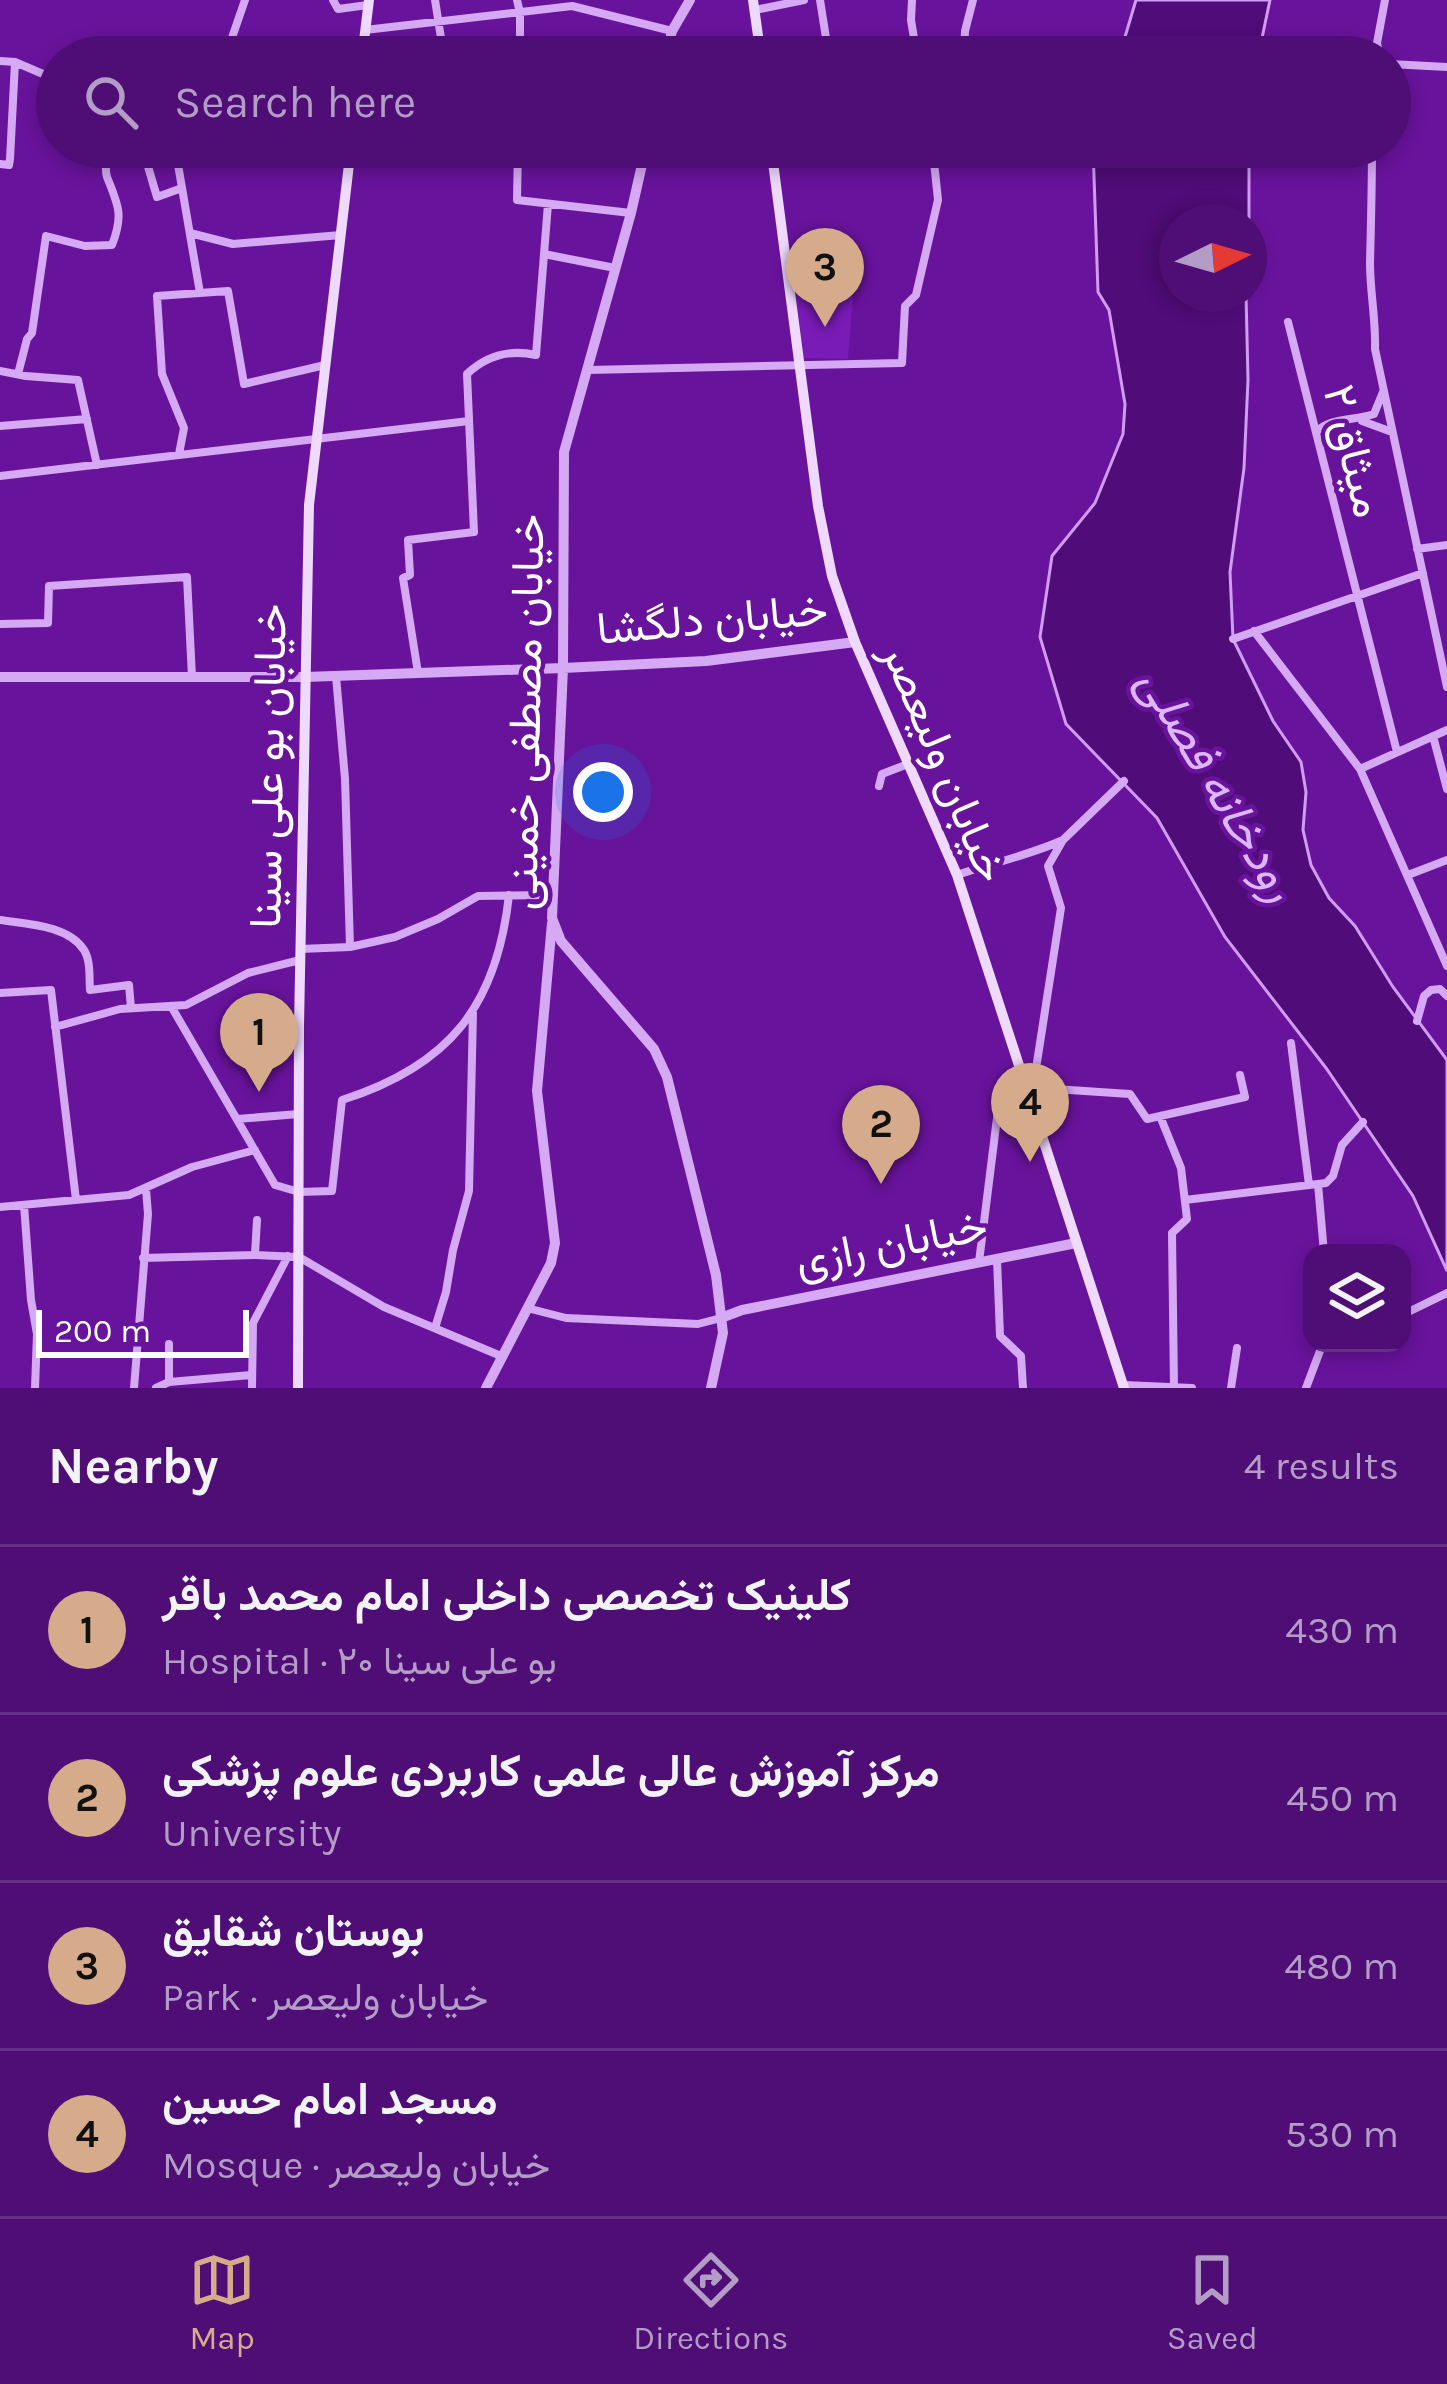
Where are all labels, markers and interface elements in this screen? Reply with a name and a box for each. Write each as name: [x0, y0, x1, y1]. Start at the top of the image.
search box: [36, 36, 1411, 168]
icon: search: [78, 69, 144, 135]
text: Search here: [174, 76, 416, 128]
north arrow: [1159, 204, 1267, 312]
pin: 3: [786, 228, 864, 327]
street label: میثاق ۲: [1312, 379, 1396, 523]
street label: خیابان مصطفی خمینی: [496, 513, 554, 911]
street label: خیابان دلگشا: [594, 583, 830, 655]
street label: خیابان بو علی سینا: [239, 603, 298, 929]
street label: خیابان ولیعصر: [870, 633, 1019, 890]
water label: رودخانه فصلی: [1125, 657, 1310, 912]
your location: [573, 762, 633, 822]
pin: 1: [220, 993, 298, 1092]
pin: 4: [991, 1063, 1069, 1162]
pin: 2: [842, 1085, 920, 1184]
street label: خیابان رازی: [791, 1199, 992, 1288]
map controls: [1303, 1244, 1411, 1352]
button: layers: [1303, 1244, 1411, 1352]
scale bar: [36, 1304, 249, 1357]
text: 200 m: [54, 1312, 151, 1350]
text: Nearby: [48, 1436, 218, 1496]
text: 4 results: [1244, 1443, 1399, 1489]
text: کلینیک تخصصی داخلی امام محمد باقر: [162, 1569, 851, 1621]
text: 1: [80, 1607, 94, 1653]
text: 430 m: [1285, 1607, 1399, 1653]
text: Hospital · بو علی سینا ۲۰: [162, 1638, 557, 1684]
text: مرکز آموزش عالی علمی کاربردی علوم پزشکی: [162, 1745, 940, 1797]
text: 2: [75, 1775, 99, 1821]
text: 450 m: [1286, 1775, 1399, 1821]
text: University: [162, 1810, 341, 1856]
text: بوستان شقایق: [162, 1905, 425, 1957]
text: 3: [75, 1943, 99, 1989]
text: 480 m: [1284, 1943, 1399, 1989]
text: Park · خیابان ولیعصر: [162, 1974, 488, 2020]
text: مسجد امام حسین: [162, 2073, 498, 2125]
text: 4: [75, 2111, 99, 2157]
text: 530 m: [1285, 2111, 1399, 2157]
text: Mosque · خیابان ولیعصر: [162, 2142, 550, 2188]
tab: Map: [189, 2247, 255, 2357]
tab: Directions: [633, 2247, 788, 2357]
tab: Saved: [1167, 2247, 1258, 2357]

